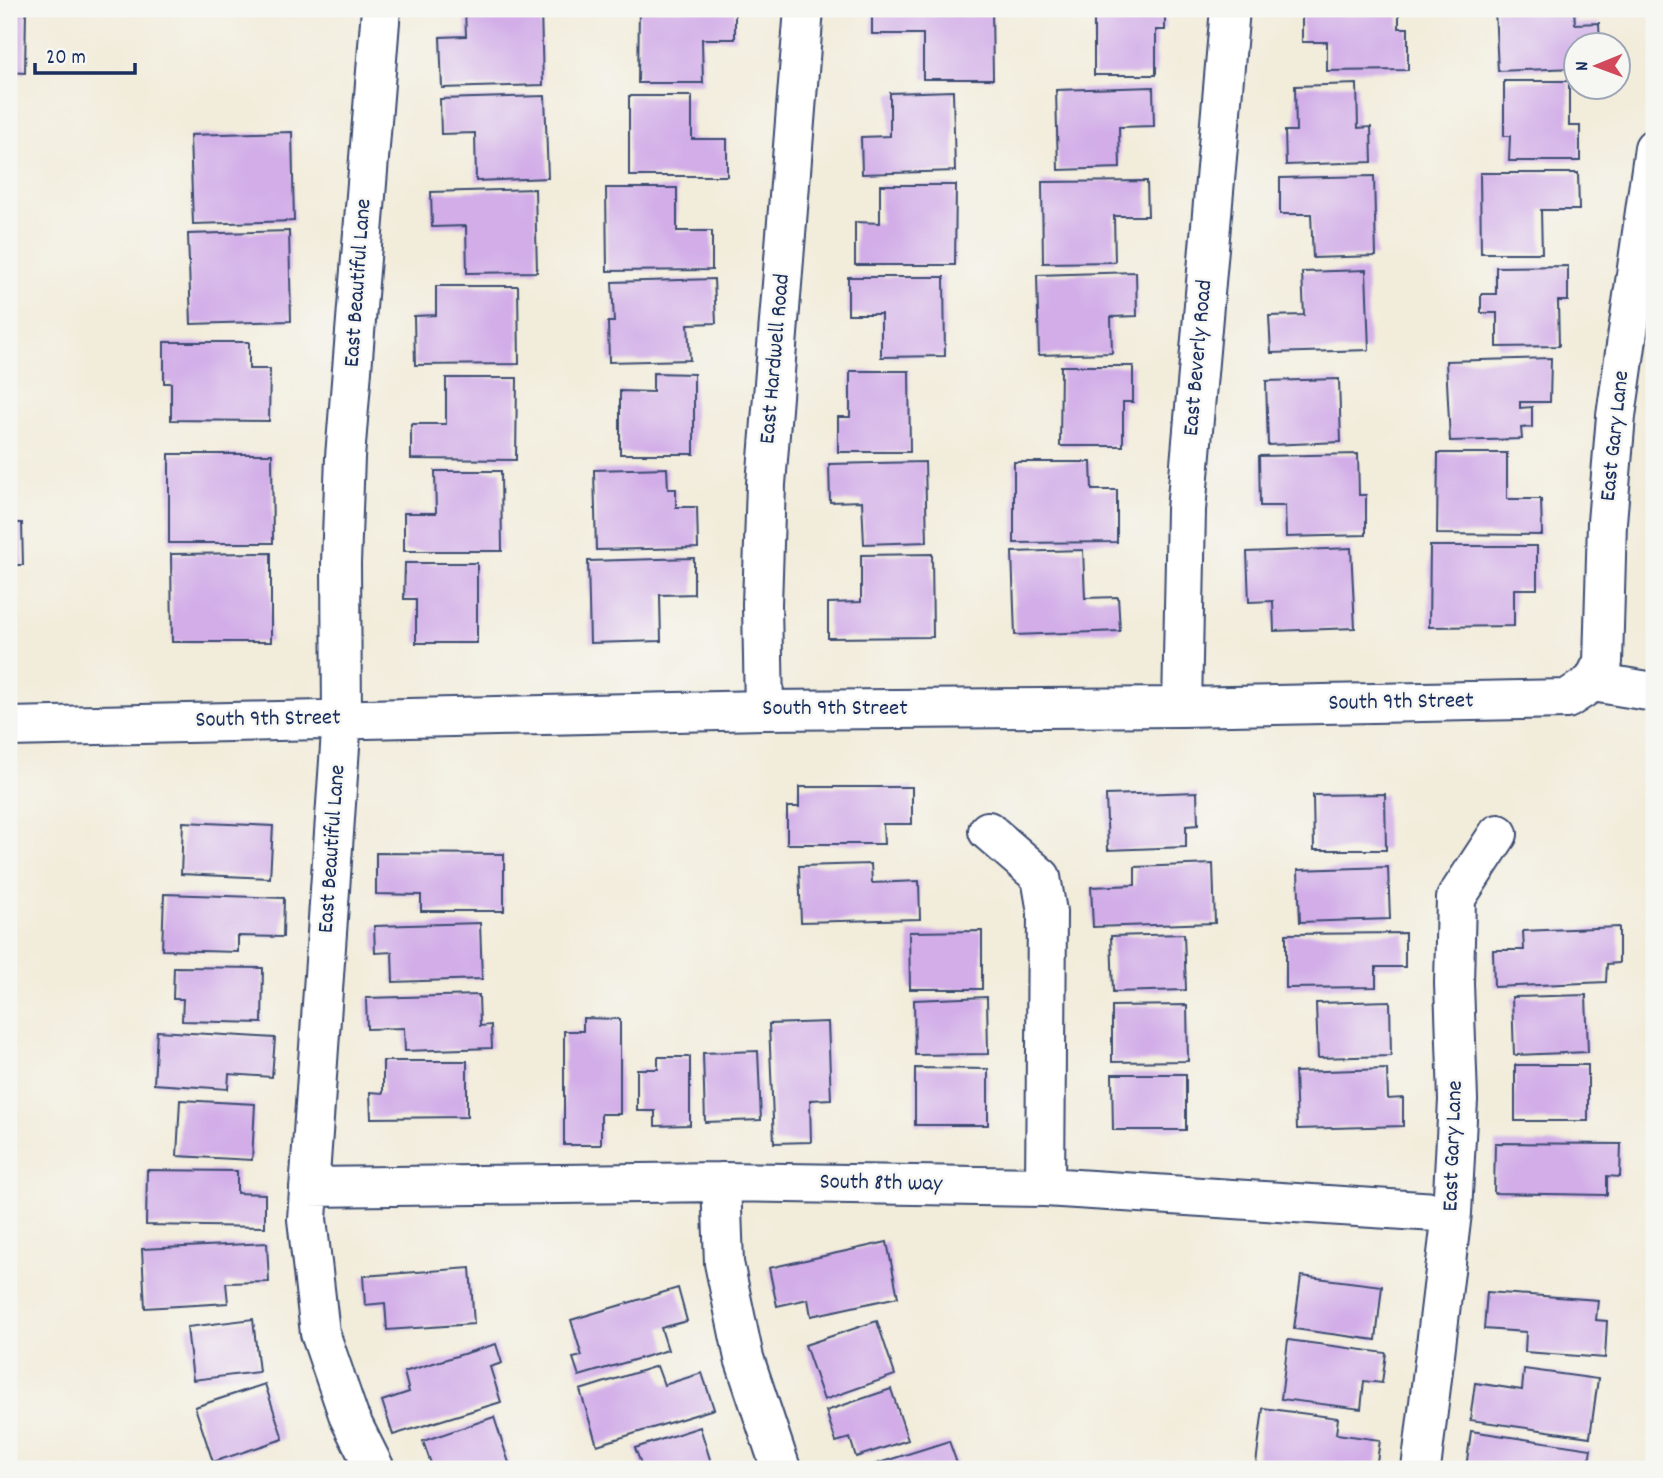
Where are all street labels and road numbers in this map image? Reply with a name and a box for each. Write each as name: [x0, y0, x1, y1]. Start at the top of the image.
street label: East Beautiful Lane: [337, 198, 381, 368]
street label: East Hardwell Road: [752, 273, 800, 445]
street label: East Beverly Road: [1176, 278, 1222, 438]
street label: East Gary Lane: [1593, 369, 1639, 503]
street label: South 9th Street: [1328, 685, 1474, 721]
street label: South 9th Street: [762, 693, 908, 726]
street label: South 9th Street: [195, 702, 341, 738]
street label: East Beautiful Lane: [311, 764, 355, 934]
street label: East Gary Lane: [1435, 1080, 1473, 1212]
street label: South 8th way: [819, 1166, 943, 1202]

